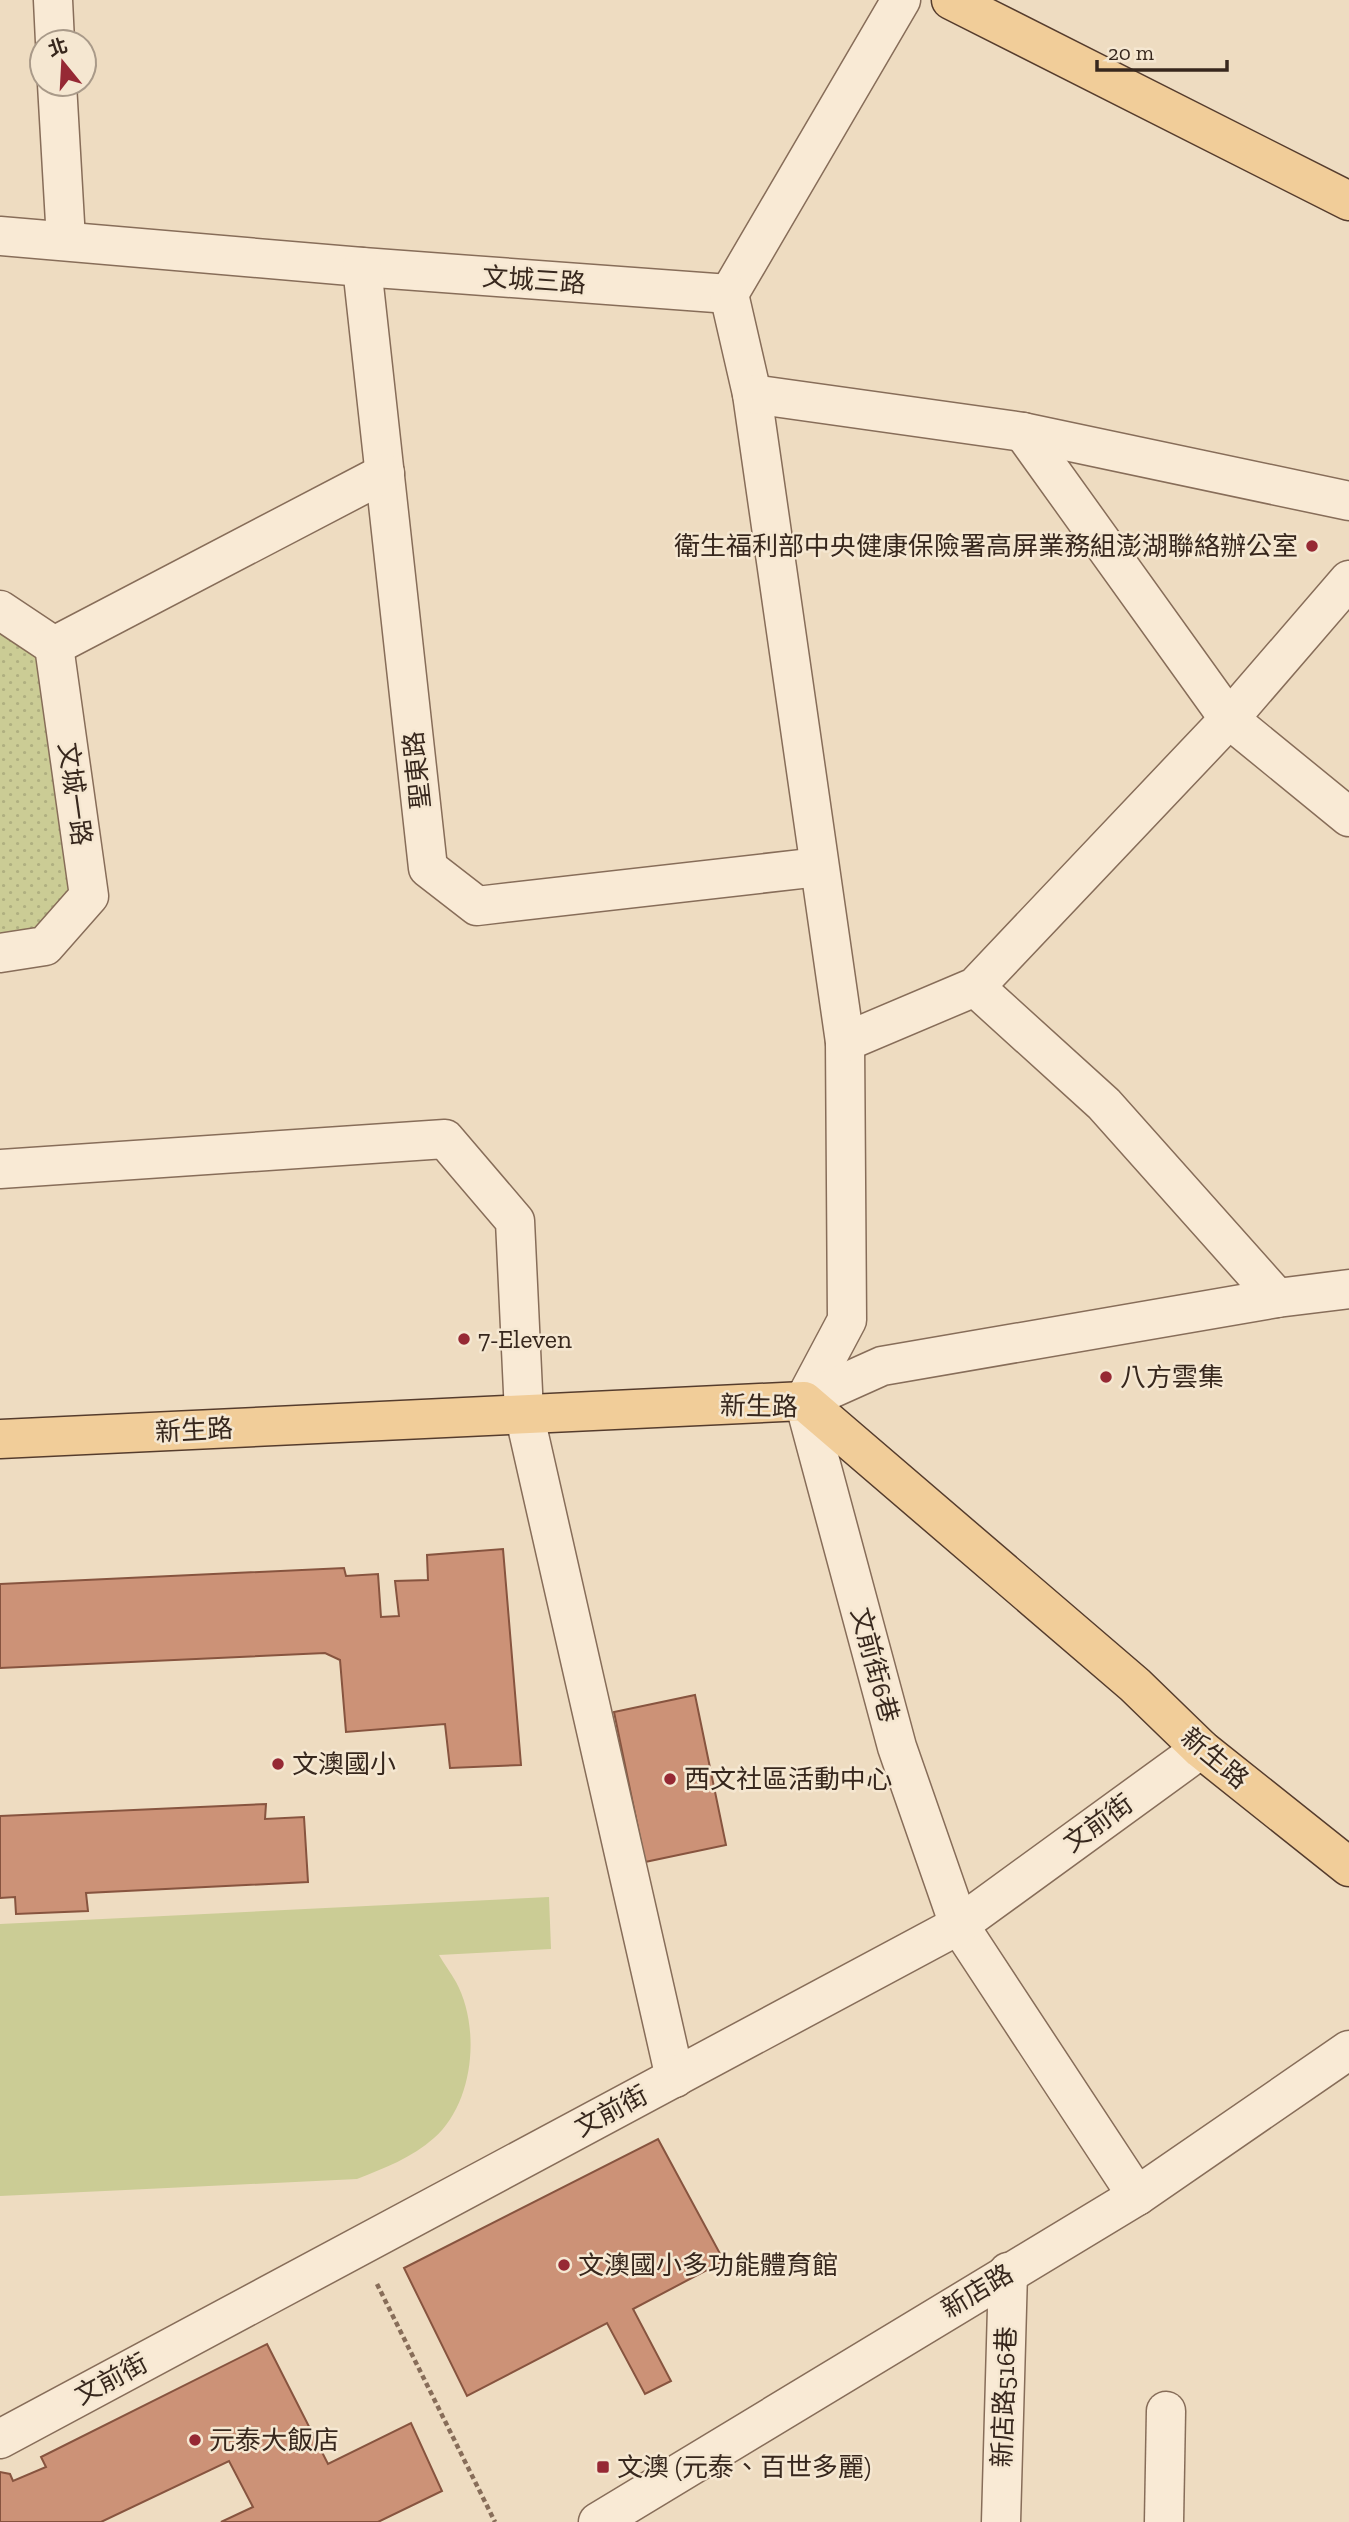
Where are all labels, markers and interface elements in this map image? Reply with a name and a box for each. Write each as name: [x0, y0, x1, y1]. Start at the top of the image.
north arrow: [28, 28, 98, 98]
scale bar: [1097, 28, 1226, 72]
text: 北: [45, 33, 70, 61]
text: 20 m: [1108, 40, 1154, 65]
street label: 文城三路: [481, 260, 587, 300]
place label: 衛生福利部中央健康保險署高屏業務組澎湖聯絡辦公室: [674, 530, 1298, 562]
marker: 衛生福利部中央健康保險署高屏業務組澎湖聯絡辦公室: [1304, 538, 1320, 554]
street label: 聖東路: [397, 730, 437, 810]
street label: 文城一路: [52, 740, 98, 848]
place label: 7-Eleven: [478, 1323, 572, 1355]
marker: 7-Eleven: [456, 1331, 472, 1347]
place label: 八方雲集: [1120, 1361, 1224, 1393]
marker: 八方雲集: [1098, 1369, 1114, 1385]
street label: 新生路: [720, 1389, 798, 1423]
street label: 新生路: [154, 1412, 234, 1448]
street label: 文前街6巷: [844, 1604, 906, 1726]
street label: 新生路: [1175, 1721, 1255, 1795]
place label: 文澳國小: [292, 1748, 396, 1780]
marker: 文澳國小: [270, 1756, 286, 1772]
place label: 西文社區活動中心: [684, 1763, 892, 1795]
marker: 西文社區活動中心: [662, 1771, 678, 1787]
street label: 文前街: [1057, 1787, 1139, 1859]
street label: 文前街: [569, 2079, 653, 2143]
place label: 文澳國小多功能體育館: [578, 2249, 838, 2281]
marker: 文澳國小多功能體育館: [556, 2257, 572, 2273]
street label: 新店路: [935, 2257, 1019, 2325]
street label: 新店路516巷: [986, 2326, 1022, 2468]
street label: 文前街: [69, 2347, 153, 2411]
place label: 元泰大飯店: [209, 2424, 339, 2456]
marker: 元泰大飯店: [187, 2432, 203, 2448]
place label: 文澳 (元泰、百世多麗): [617, 2451, 871, 2483]
marker: 文澳 (元泰、百世多麗): [595, 2459, 611, 2475]

